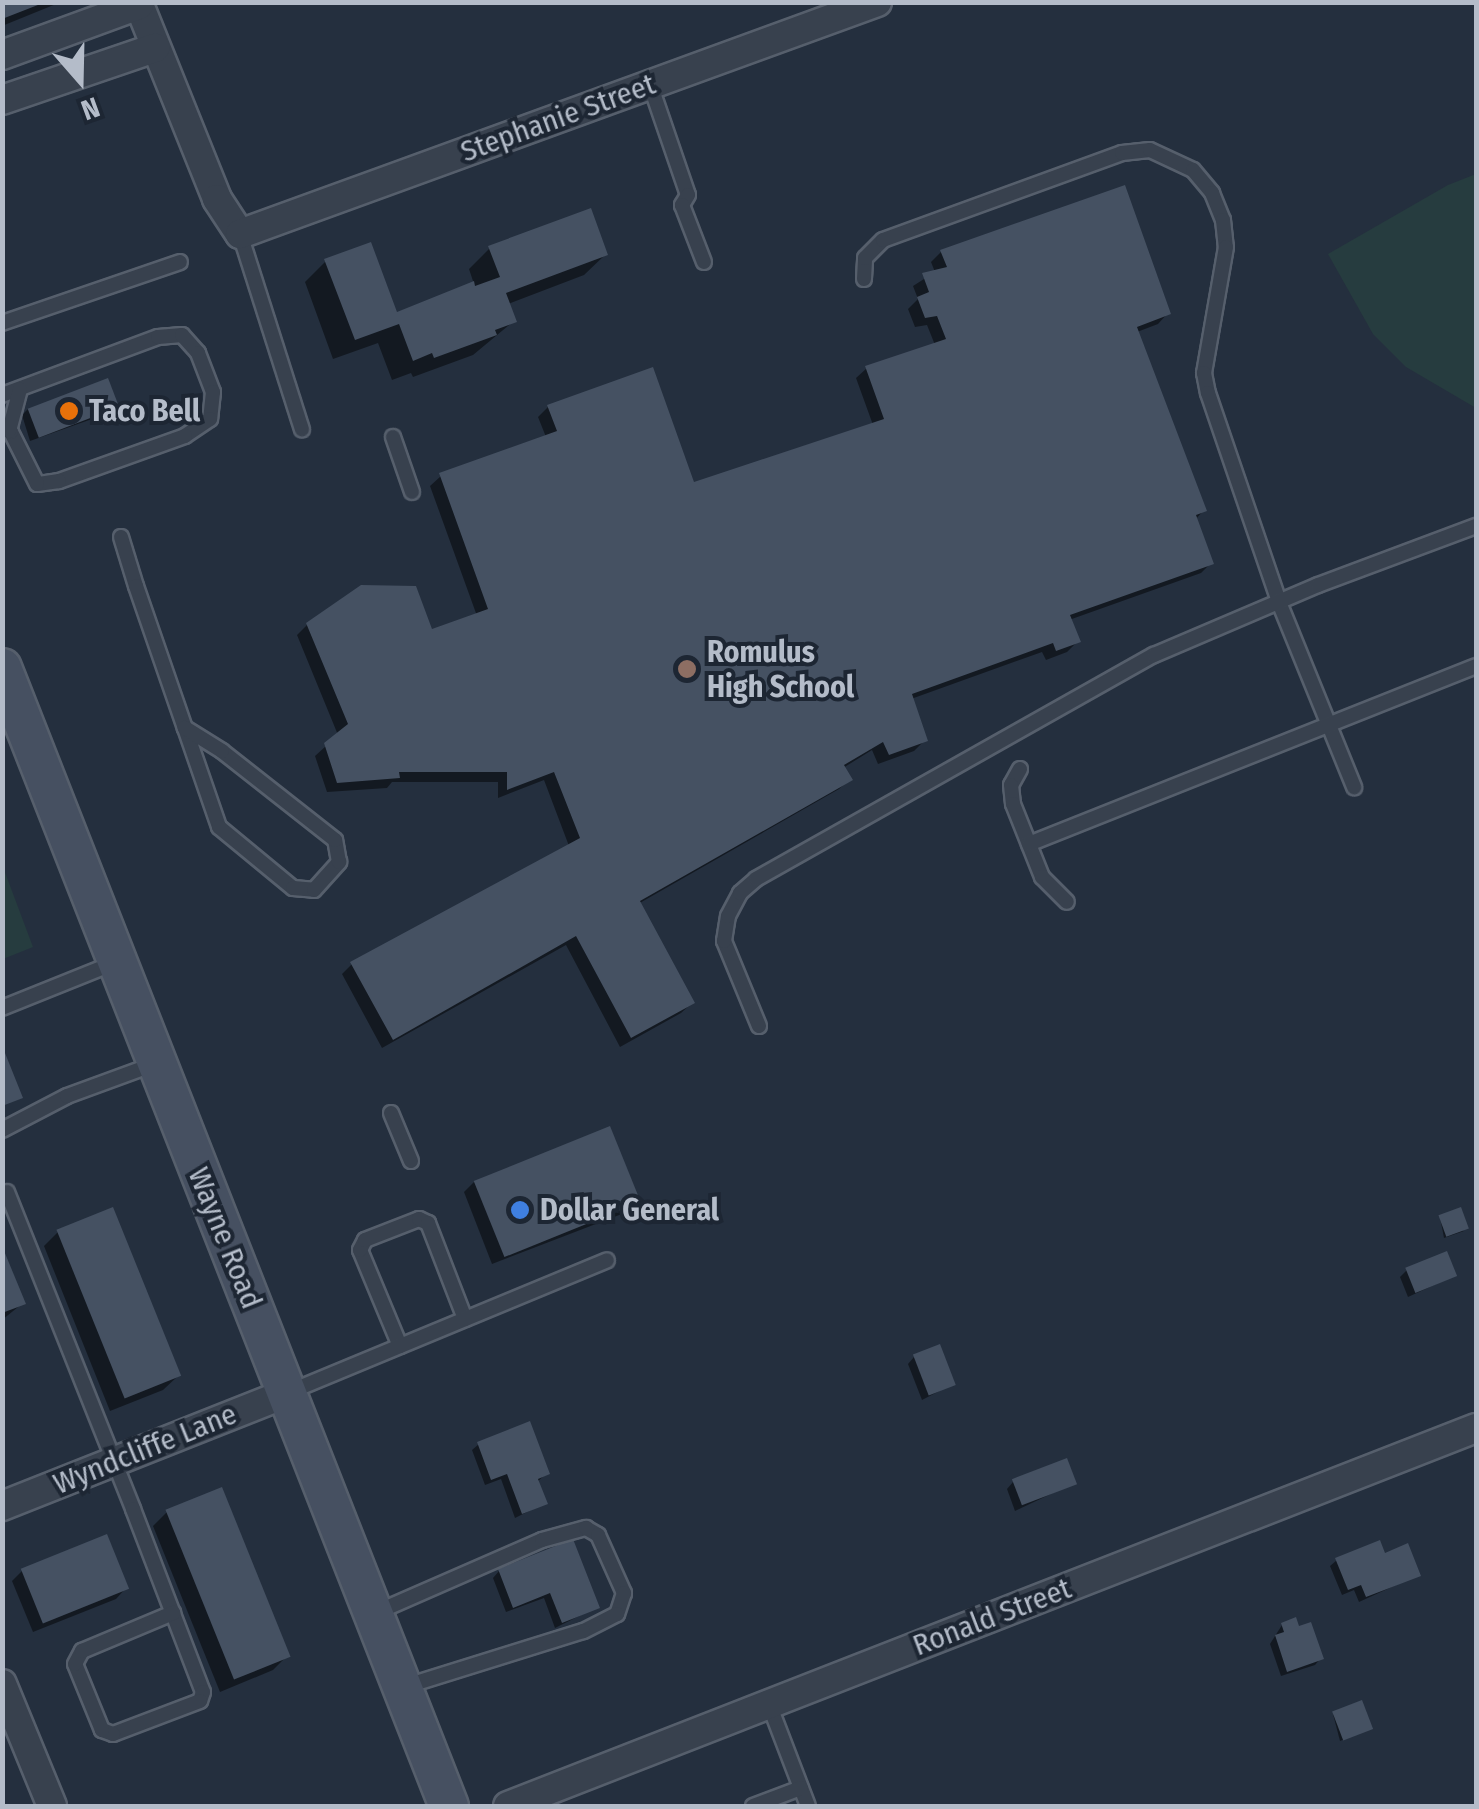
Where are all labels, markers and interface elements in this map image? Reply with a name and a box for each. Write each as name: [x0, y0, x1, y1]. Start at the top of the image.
north arrow: [30, 30, 130, 130]
street label: Stephanie Street: [456, 66, 660, 170]
text: N: [77, 90, 104, 127]
place label: Taco Bell: [89, 393, 200, 429]
marker: Taco Bell: [58, 400, 80, 422]
place label: Romulus High School: [707, 634, 854, 704]
marker: Romulus High School: [676, 658, 698, 680]
street label: Wayne Road: [180, 1162, 270, 1314]
place label: Dollar General: [540, 1192, 719, 1228]
marker: Dollar General: [509, 1199, 531, 1221]
street label: Wyndcliffe Lane: [48, 1396, 242, 1502]
street label: Ronald Street: [908, 1570, 1076, 1664]

